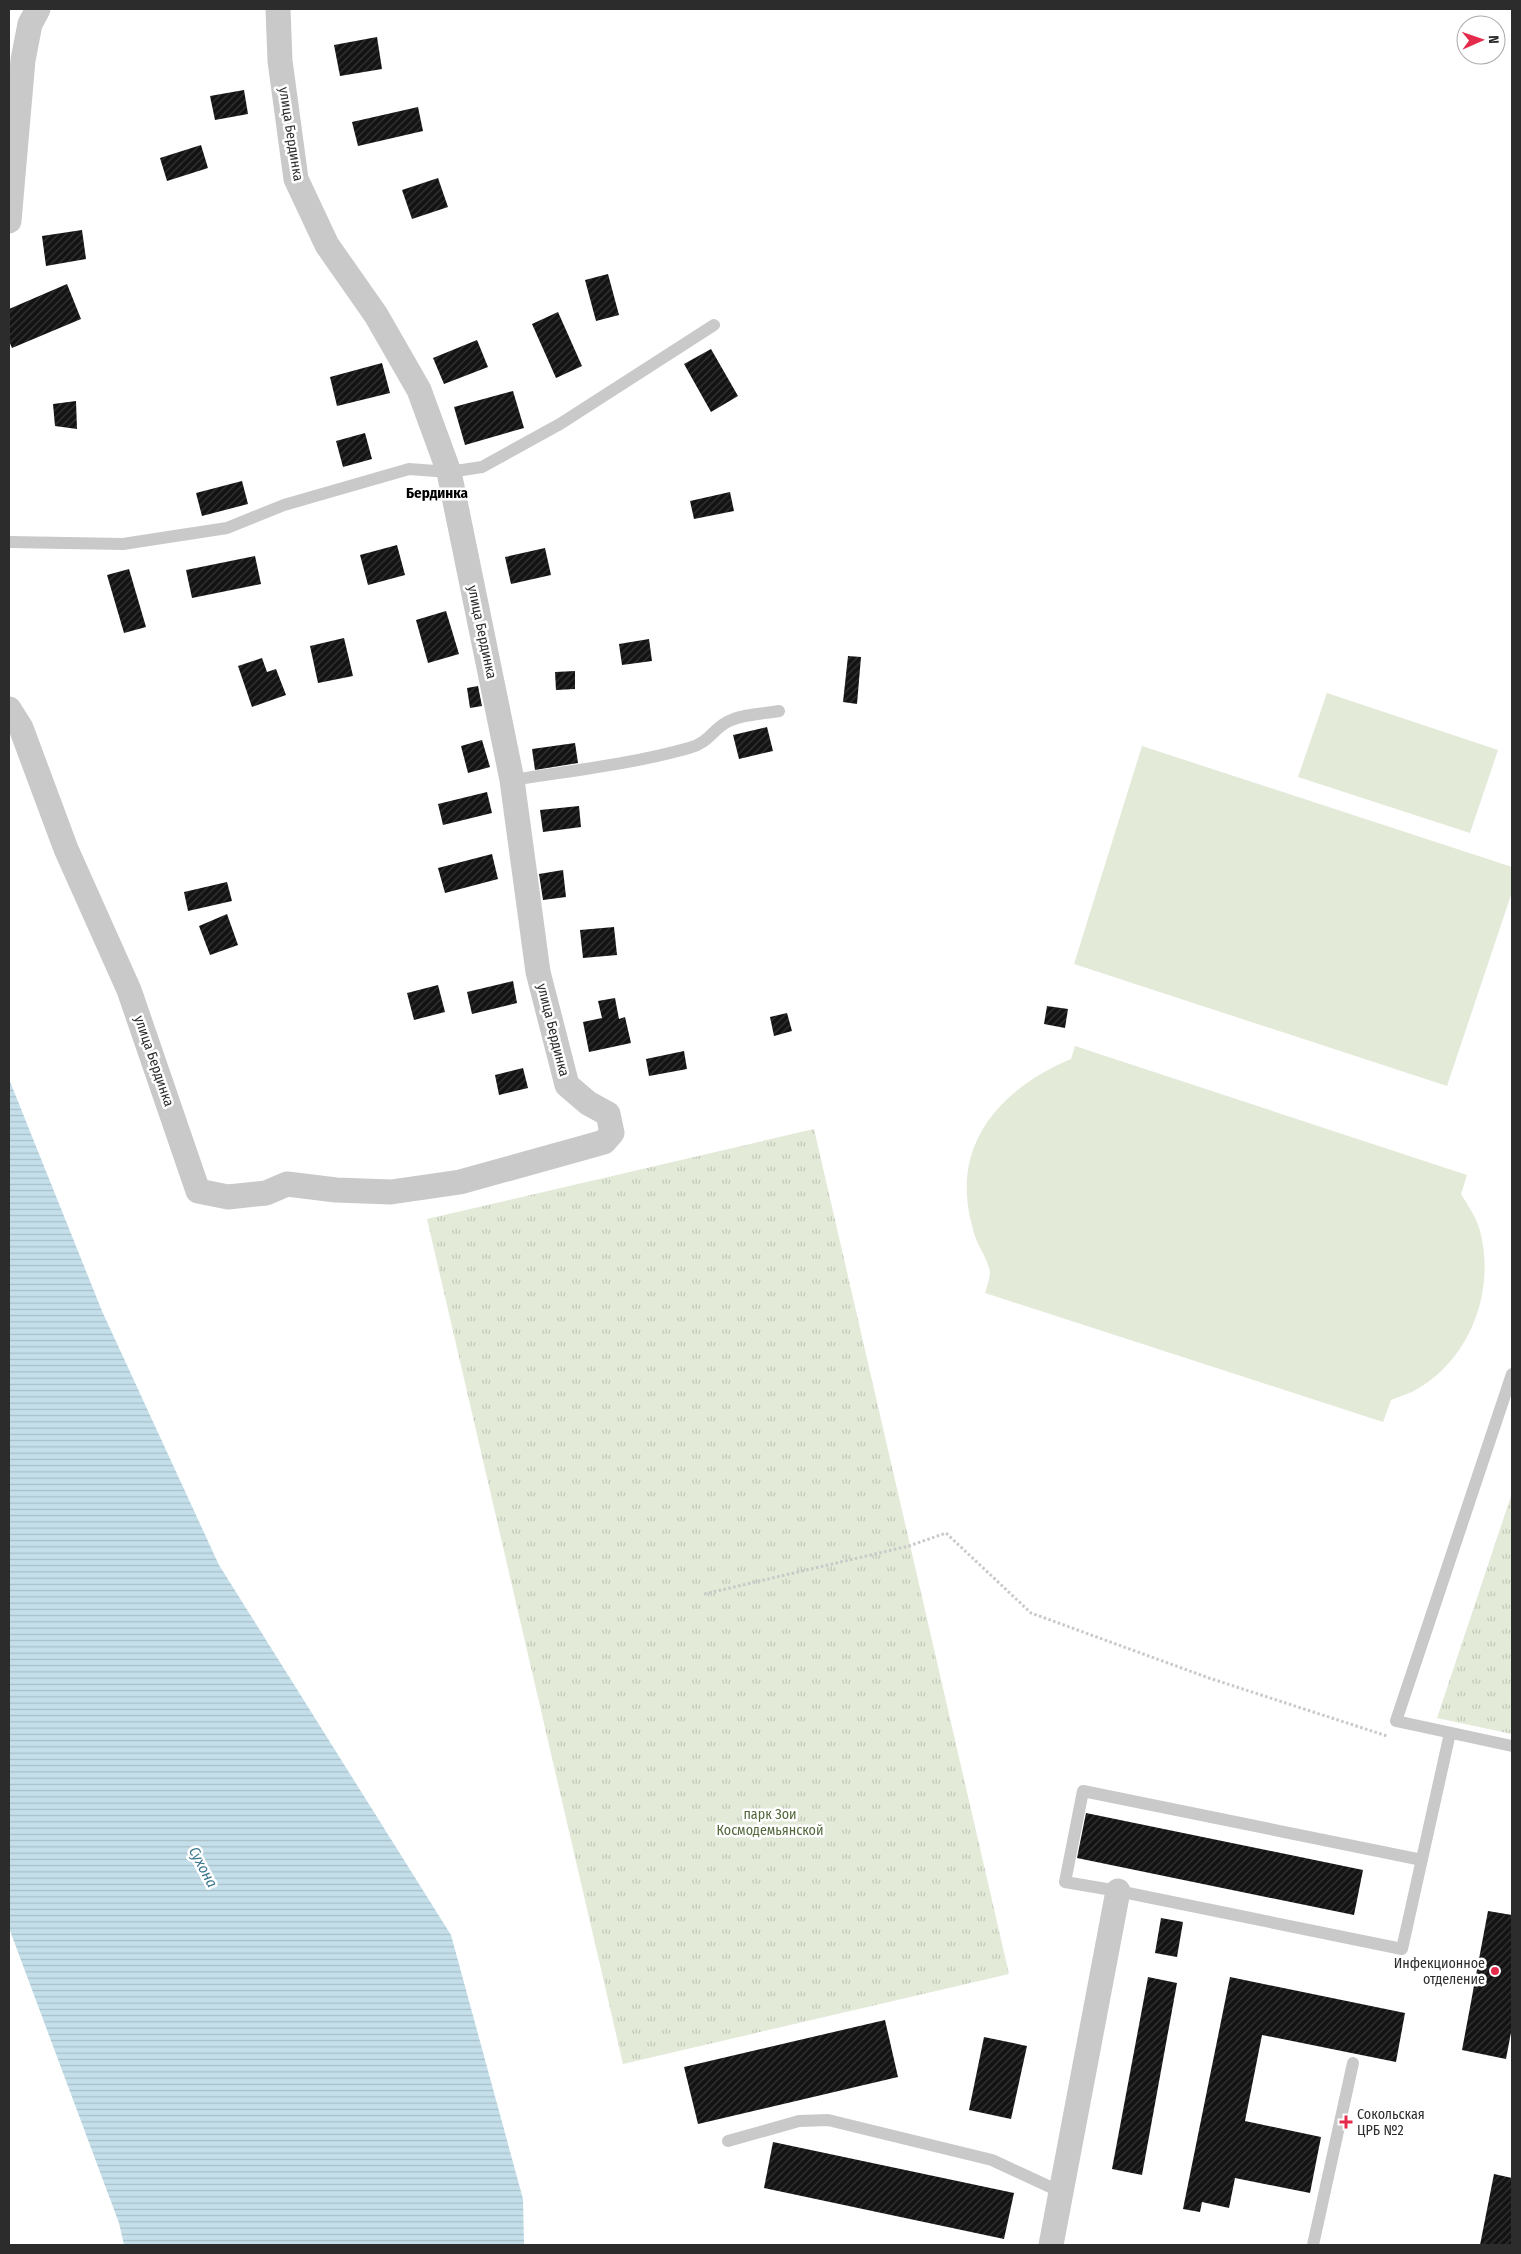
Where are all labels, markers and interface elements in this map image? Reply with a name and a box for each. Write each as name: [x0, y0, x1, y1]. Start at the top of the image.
north arrow: [1456, 15, 1506, 65]
text: N: [1485, 35, 1502, 44]
street label: улица Бердинка: [275, 86, 307, 182]
district label: Бердинка: [406, 484, 469, 502]
street label: улица Бердинка: [464, 584, 500, 680]
street label: улица Бердинка: [533, 982, 573, 1078]
street label: улица Бердинка: [130, 1013, 178, 1109]
park label: парк Зои Космодемьянской: [716, 1806, 824, 1839]
water label: Сухона: [185, 1844, 221, 1891]
place label: Инфекционное отделение: [1394, 1955, 1485, 1988]
marker: Инфекционное отделение: [1489, 1965, 1501, 1977]
place label: Сокольская ЦРБ №2: [1357, 2106, 1425, 2139]
marker: Сокольская ЦРБ №2: [1339, 2115, 1353, 2129]

